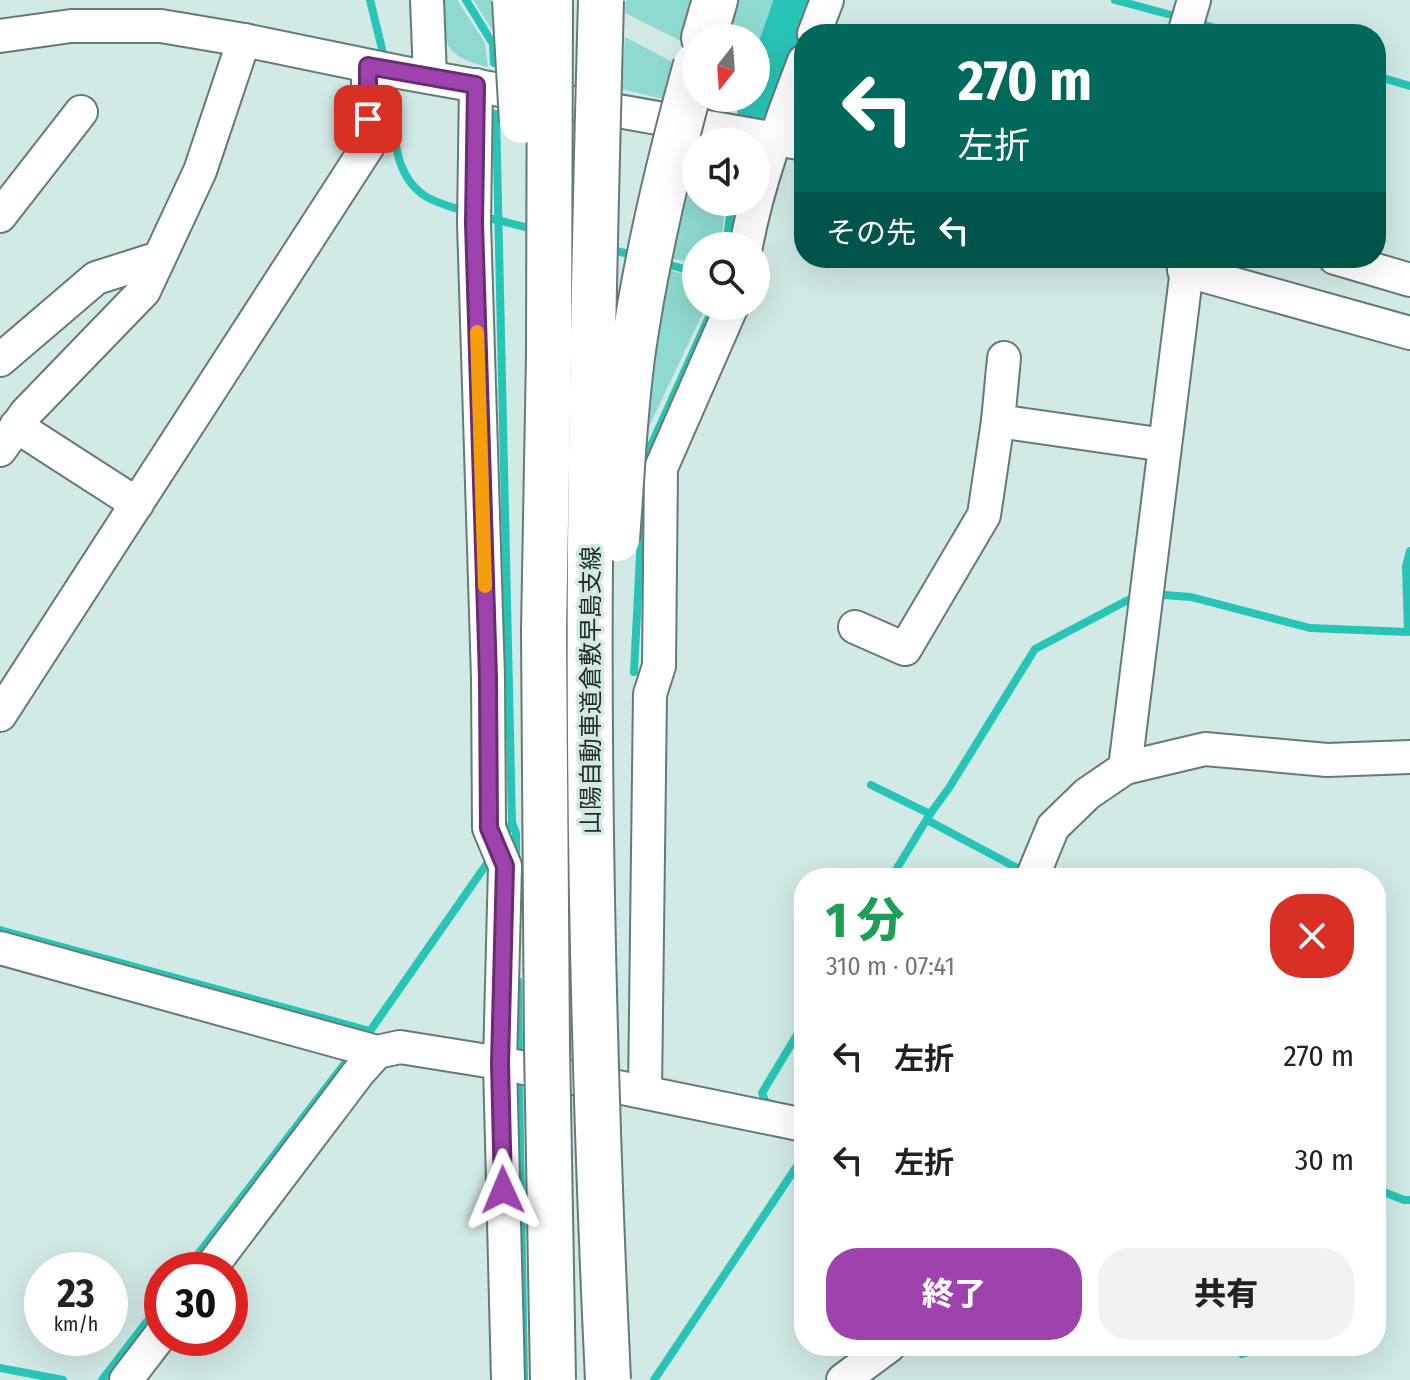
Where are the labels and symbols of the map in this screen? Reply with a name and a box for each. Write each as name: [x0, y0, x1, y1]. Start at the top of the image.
north arrow: [682, 24, 770, 112]
pin: [334, 85, 402, 153]
street label: 山陽自動車道倉敷早島支線: [577, 546, 605, 834]
position arrow: [461, 1148, 545, 1232]
speed limit sign: 30: [144, 1252, 248, 1356]

